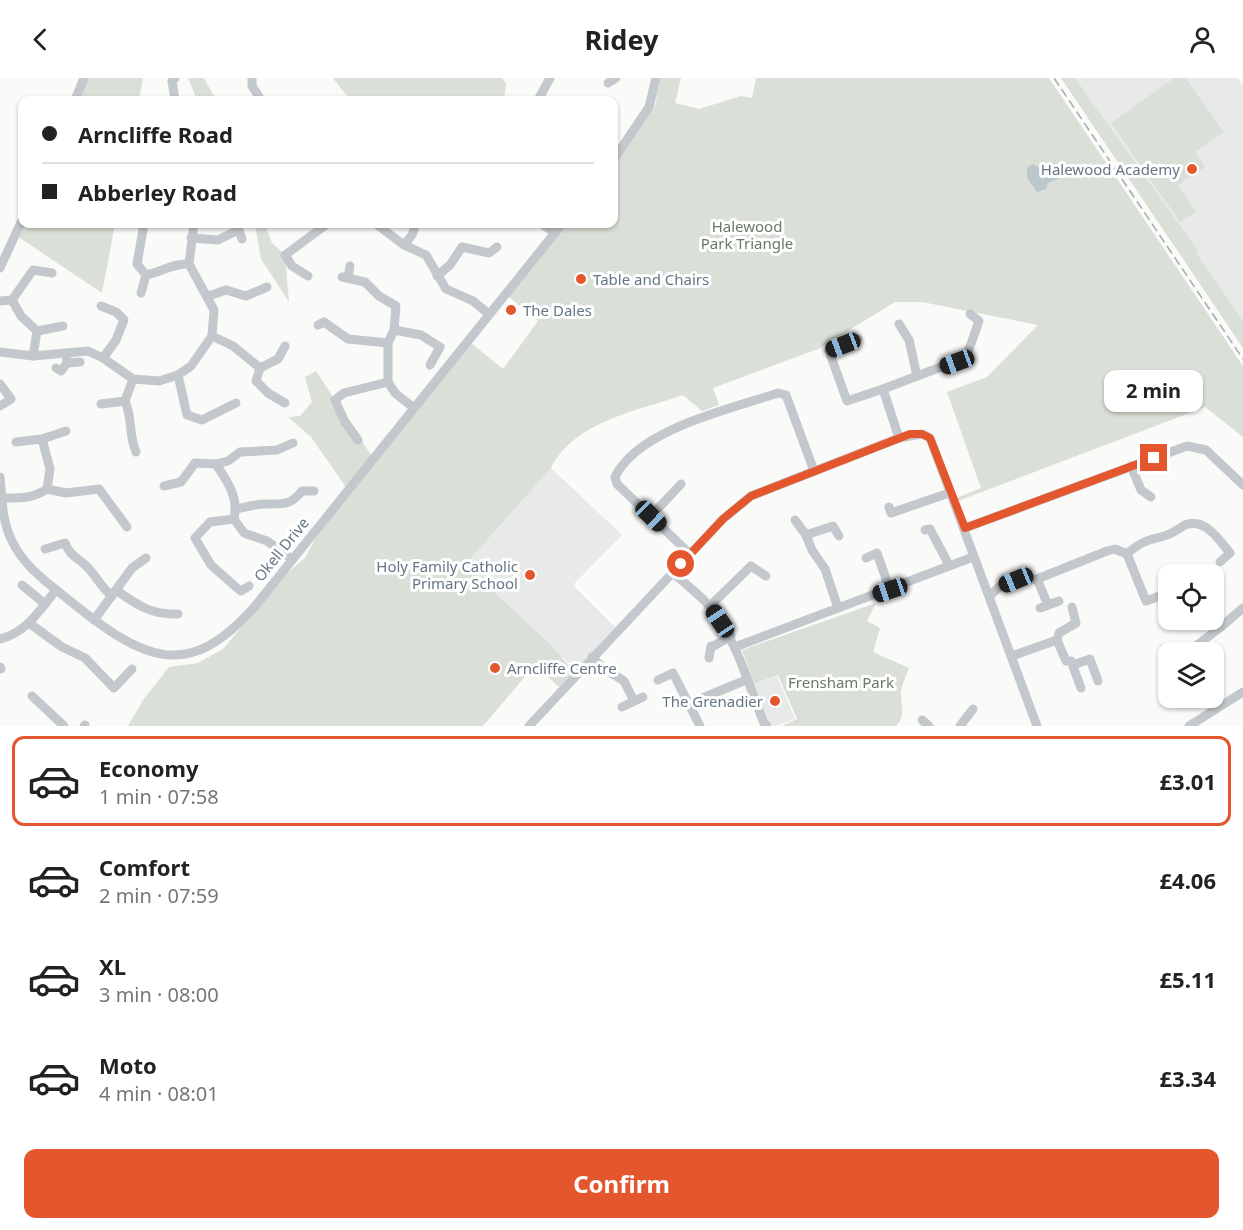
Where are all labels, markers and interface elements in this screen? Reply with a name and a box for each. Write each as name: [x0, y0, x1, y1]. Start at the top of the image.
text: Ridey: [585, 21, 658, 58]
icon: back: [24, 23, 57, 56]
icon: person: [1186, 23, 1219, 56]
text: Arncliffe Road: [78, 119, 233, 149]
place label: Halewood Academy: [1041, 159, 1180, 179]
marker: Halewood Academy: [1185, 162, 1199, 176]
text: Abberley Road: [78, 177, 237, 207]
park label: Halewood Park Triangle: [701, 216, 793, 253]
place label: Table and Chairs: [593, 269, 709, 289]
marker: Table and Chairs: [574, 272, 588, 286]
place label: The Dales: [523, 300, 592, 320]
marker: The Dales: [504, 303, 518, 317]
car: [823, 330, 863, 360]
car: [937, 347, 977, 377]
callout: 2 min: [1104, 371, 1204, 413]
text: 2 min: [1126, 377, 1181, 404]
route end: [1140, 444, 1167, 471]
car: [632, 497, 670, 535]
street label: Okell Drive: [249, 513, 313, 585]
route start: [667, 550, 694, 577]
place label: Holy Family Catholic Primary School: [376, 556, 518, 593]
map controls: [1158, 564, 1224, 708]
button: locate: [1158, 564, 1224, 630]
car: [996, 565, 1036, 595]
marker: Holy Family Catholic Primary School: [523, 568, 537, 582]
car: [870, 576, 910, 604]
car: [702, 601, 738, 641]
button: layers: [1158, 642, 1224, 708]
place label: Arncliffe Centre: [507, 658, 617, 678]
marker: Arncliffe Centre: [488, 661, 502, 675]
park label: Frensham Park: [788, 672, 894, 692]
place label: The Grenadier: [662, 691, 763, 711]
marker: The Grenadier: [768, 694, 782, 708]
text: Economy: [99, 753, 198, 783]
icon: car: [27, 754, 81, 808]
text: £3.01: [1159, 766, 1216, 796]
text: 1 min · 07:58: [99, 783, 219, 810]
text: Comfort: [99, 852, 190, 882]
icon: car: [27, 853, 81, 907]
text: £4.06: [1159, 865, 1216, 895]
text: 2 min · 07:59: [99, 882, 219, 909]
text: XL: [99, 951, 126, 981]
icon: car: [27, 952, 81, 1006]
text: £5.11: [1159, 964, 1216, 994]
text: 3 min · 08:00: [99, 981, 219, 1008]
text: Moto: [99, 1050, 157, 1080]
icon: car: [27, 1051, 81, 1105]
text: £3.34: [1159, 1063, 1216, 1093]
text: 4 min · 08:01: [99, 1080, 219, 1107]
button: Confirm: [24, 1149, 1219, 1218]

